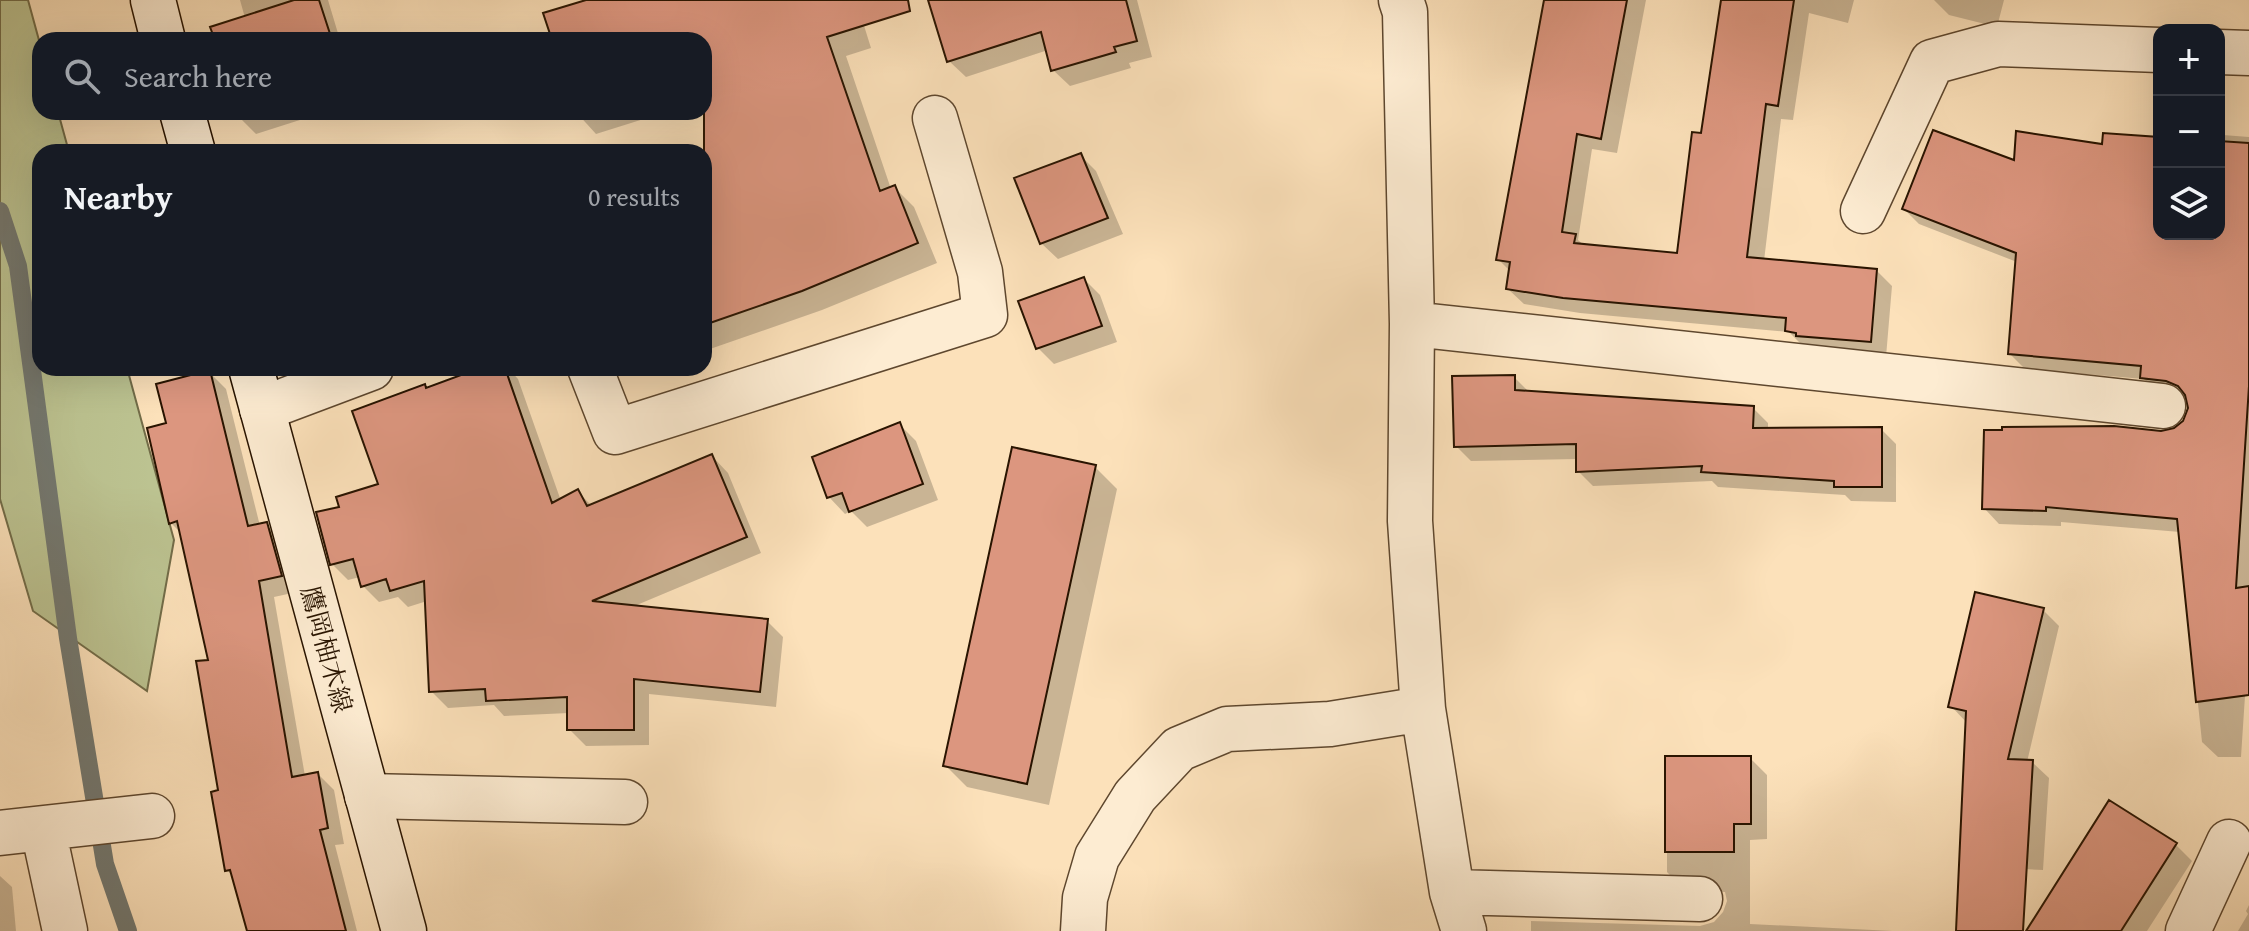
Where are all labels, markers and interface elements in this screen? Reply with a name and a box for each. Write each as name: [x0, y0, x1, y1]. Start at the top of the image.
map controls: [2153, 24, 2225, 240]
button: +: [2153, 24, 2225, 96]
search box: [32, 32, 712, 120]
icon: search: [60, 54, 104, 98]
text: Search here: [124, 54, 272, 98]
button: −: [2153, 96, 2225, 168]
button: layers: [2153, 168, 2225, 240]
text: Nearby: [64, 172, 173, 221]
text: 0 results: [588, 177, 680, 216]
street label: 鷹岡柚木線: [291, 581, 363, 717]

